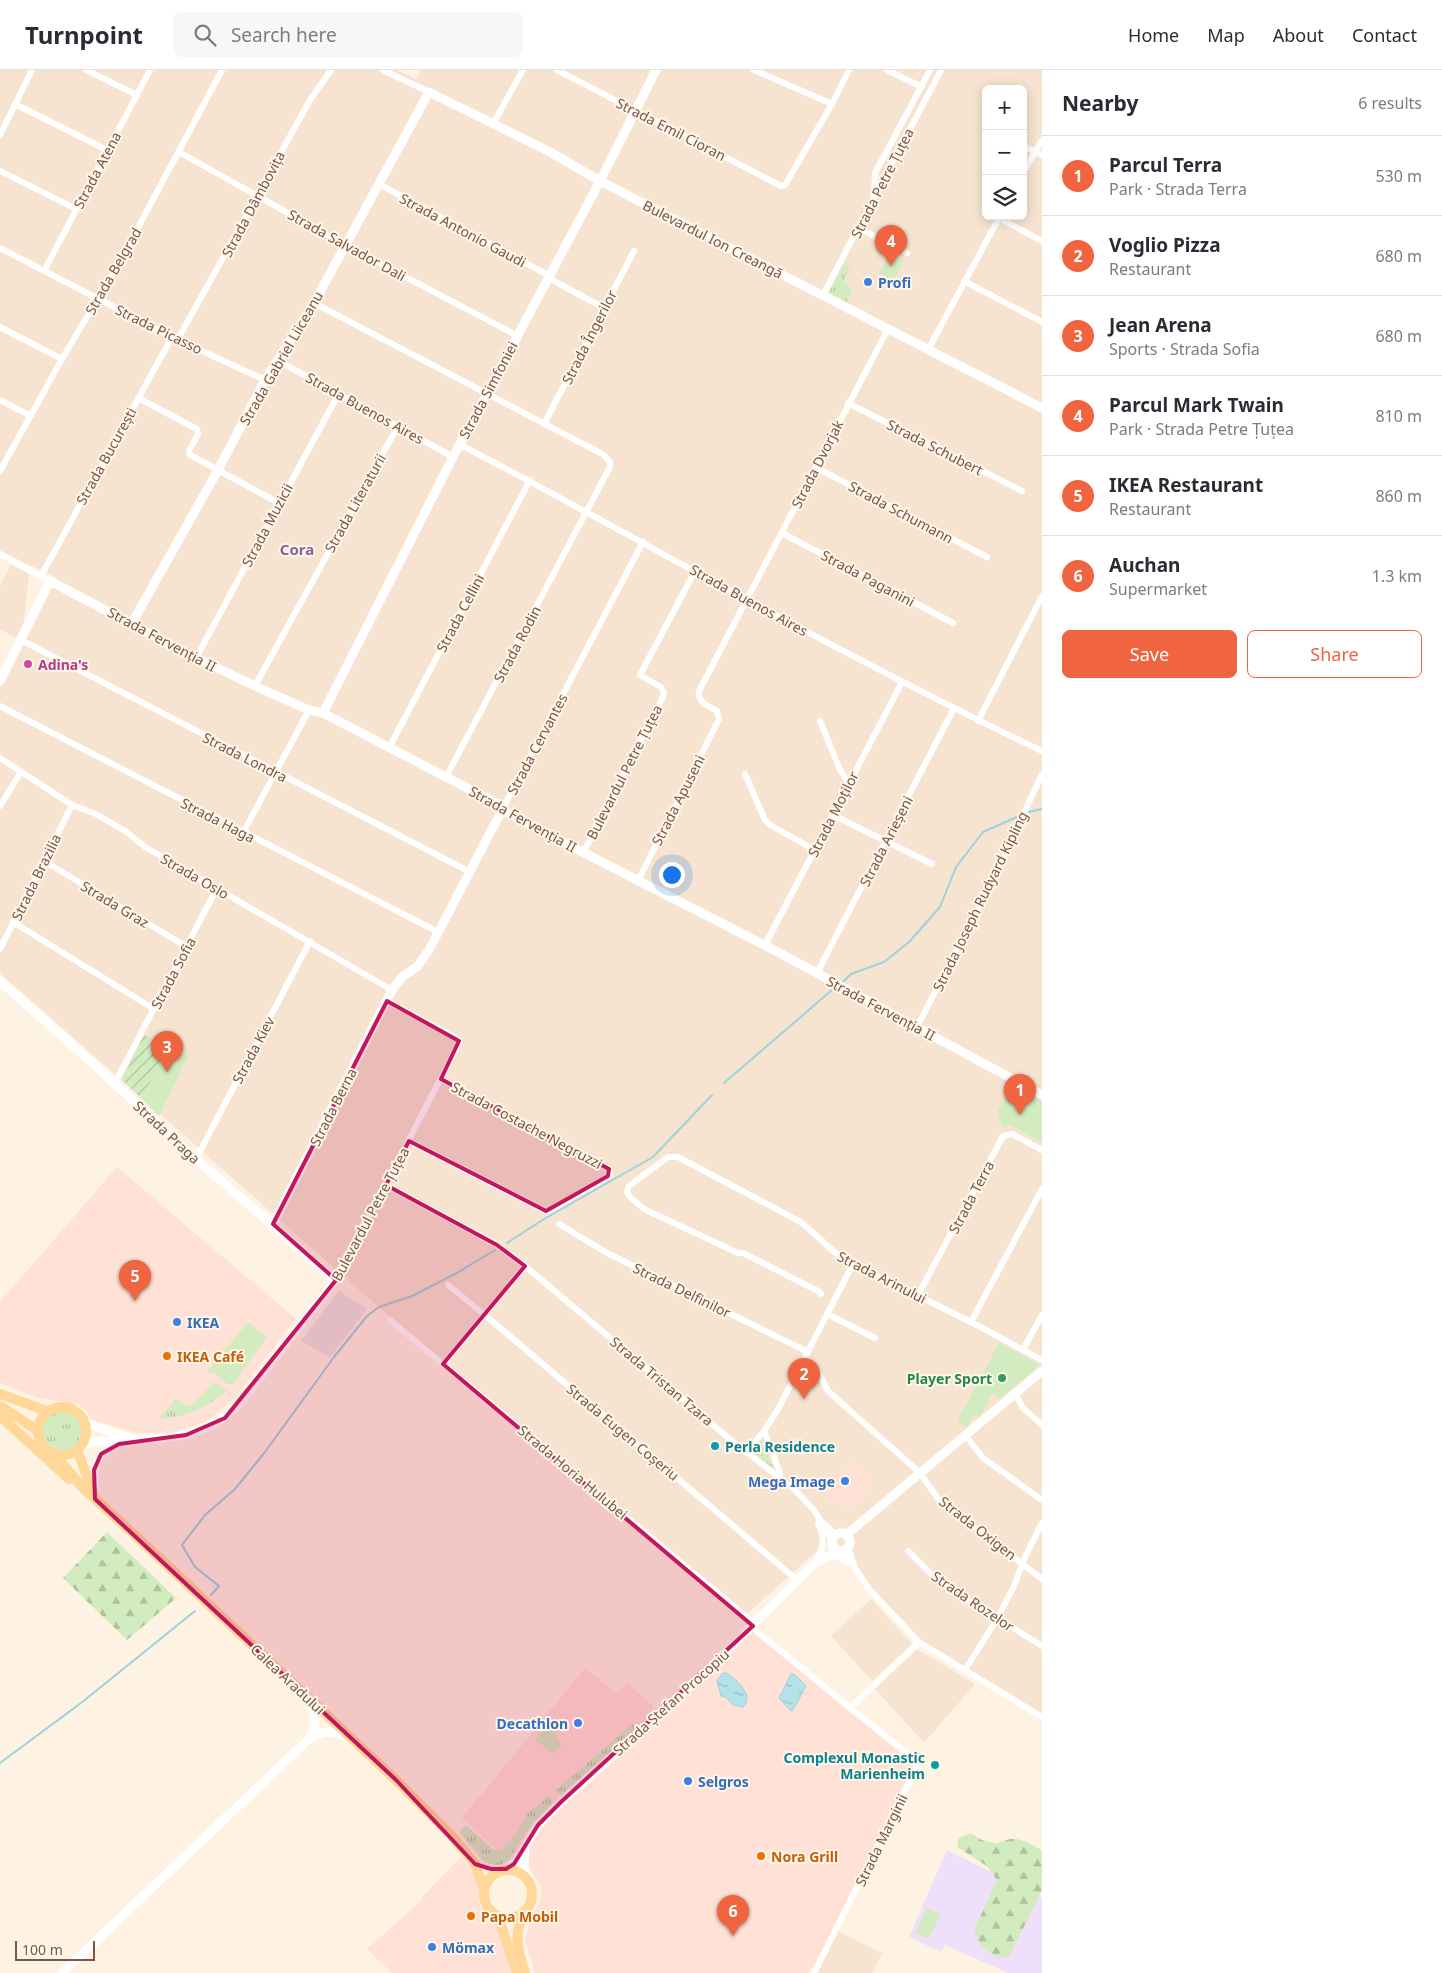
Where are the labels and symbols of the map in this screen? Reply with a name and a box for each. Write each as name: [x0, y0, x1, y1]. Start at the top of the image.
street label: Strada Emil Cioran: [613, 93, 729, 165]
street label: Strada Petre Țuțea: [846, 125, 918, 241]
street label: Strada Atena: [69, 128, 125, 212]
street label: Strada Dâmbovița: [217, 148, 289, 260]
street label: Strada Antonio Gaudi: [396, 189, 530, 271]
street label: Bulevardul Ion Creangă: [640, 195, 786, 283]
street label: Strada Salvador Dali: [285, 205, 409, 285]
street label: Strada Belgrad: [80, 224, 146, 318]
pin: 4: [875, 225, 907, 266]
place label: Profi: [878, 273, 911, 292]
marker: Profi: [862, 276, 874, 288]
street label: Strada Îngerilor: [557, 286, 621, 387]
street label: Strada Gabriel Liiceanu: [235, 288, 327, 428]
street label: Strada Picasso: [112, 300, 206, 358]
street label: Strada Simfoniei: [454, 338, 522, 442]
street label: Strada Buenos Aires: [303, 368, 428, 448]
street label: Strada București: [71, 404, 141, 508]
street label: Strada Schubert: [884, 415, 986, 479]
street label: Strada Dvorjak: [787, 416, 848, 511]
street label: Strada Literaturii: [320, 450, 390, 556]
street label: Strada Schumann: [845, 476, 957, 548]
street label: Strada Muzicii: [237, 480, 297, 570]
district label: Cora: [280, 539, 314, 559]
street label: Strada Paganini: [818, 545, 918, 611]
street label: Strada Buenos Aires: [687, 560, 812, 640]
street label: Strada Cellini: [431, 571, 489, 655]
street label: Strada Fervenția II: [104, 602, 220, 676]
street label: Strada Rodin: [489, 602, 545, 686]
place label: Adina's: [38, 655, 88, 674]
marker: Adina's: [22, 658, 34, 670]
street label: Strada Cervantes: [502, 690, 572, 798]
street label: Bulevardul Petre Țuțea: [582, 701, 666, 843]
street label: Strada Londra: [199, 728, 291, 786]
street label: Strada Apuseni: [647, 751, 709, 849]
street label: Strada Moților: [803, 768, 863, 860]
street label: Strada Fervenția II: [466, 781, 580, 857]
street label: Strada Arieșeni: [855, 792, 917, 890]
street label: Strada Haga: [178, 793, 258, 847]
street label: Strada Joseph Rudyard Kipling: [928, 808, 1032, 994]
street label: Strada Brazilia: [7, 831, 65, 923]
street label: Strada Oslo: [157, 849, 233, 903]
your location: [659, 862, 685, 888]
street label: Strada Graz: [77, 876, 153, 932]
street label: Strada Sofia: [146, 934, 200, 1012]
street label: Strada Fervenția II: [823, 971, 939, 1045]
street label: Strada Kiev: [227, 1012, 279, 1087]
pin: 3: [151, 1031, 183, 1072]
street label: Strada Berna: [305, 1065, 361, 1149]
pin: 1: [1004, 1074, 1036, 1115]
street label: Strada Costache Negruzzi: [448, 1077, 606, 1173]
street label: Strada Praga: [130, 1096, 204, 1168]
street label: Bulevardul Petre Țuțea: [327, 1144, 413, 1284]
street label: Strada Terra: [944, 1157, 998, 1237]
street label: Strada Arinului: [834, 1246, 930, 1308]
street label: Strada Delfinilor: [630, 1258, 734, 1322]
pin: 5: [119, 1260, 151, 1301]
place label: IKEA: [187, 1313, 220, 1332]
marker: IKEA: [171, 1316, 183, 1328]
street label: Strada Tristan Tzara: [606, 1332, 718, 1430]
place label: IKEA Café: [177, 1347, 244, 1366]
marker: IKEA Café: [161, 1350, 173, 1362]
pin: 2: [788, 1358, 820, 1399]
place label: Player Sport: [907, 1369, 992, 1388]
marker: Player Sport: [996, 1372, 1008, 1384]
street label: Strada Eugen Coșeriu: [563, 1379, 683, 1485]
street label: Strada Horia Hulubei: [514, 1421, 632, 1523]
place label: Perla Residence: [725, 1437, 835, 1456]
marker: Perla Residence: [709, 1440, 721, 1452]
place label: Mega Image: [748, 1472, 835, 1491]
marker: Mega Image: [839, 1475, 851, 1487]
street label: Strada Oxigen: [935, 1492, 1021, 1564]
street label: Strada Rozelor: [928, 1566, 1018, 1636]
street label: Calea Aradului: [247, 1640, 329, 1718]
street label: Strada Ștefan Procopiu: [609, 1645, 733, 1759]
place label: Decathlon: [497, 1714, 568, 1733]
marker: Decathlon: [572, 1717, 584, 1729]
place label: Complexul Monastic Marienheim: [784, 1748, 925, 1783]
marker: Complexul Monastic Marienheim: [929, 1759, 941, 1771]
place label: Selgros: [698, 1772, 749, 1791]
marker: Selgros: [682, 1775, 694, 1787]
street label: Strada Marginii: [850, 1791, 912, 1889]
place label: Nora Grill: [771, 1847, 838, 1866]
marker: Nora Grill: [755, 1850, 767, 1862]
pin: 6: [717, 1895, 749, 1936]
place label: Papa Mobil: [481, 1907, 558, 1926]
marker: Papa Mobil: [465, 1910, 477, 1922]
scale bar: [15, 1938, 95, 1961]
place label: Mömax: [442, 1938, 495, 1957]
marker: Mömax: [426, 1941, 438, 1953]

